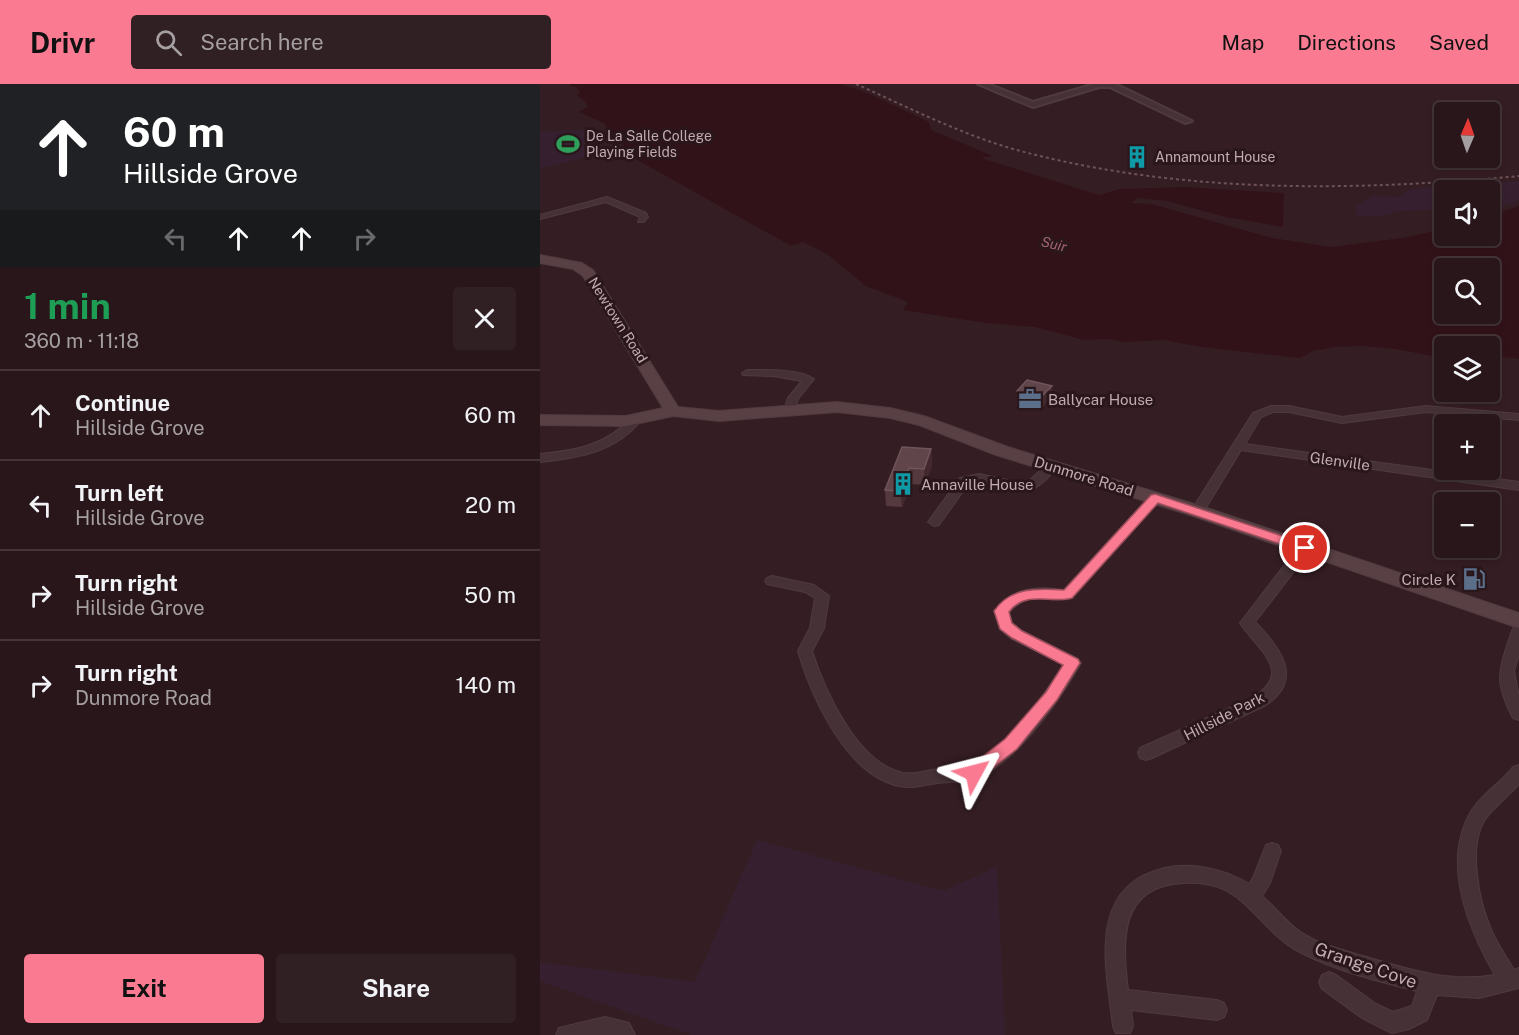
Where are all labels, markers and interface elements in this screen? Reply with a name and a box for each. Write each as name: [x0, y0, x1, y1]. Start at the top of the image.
search box: [131, 15, 551, 69]
text: Drivr: [30, 26, 95, 59]
icon: search: [152, 26, 185, 59]
text: Search here: [200, 29, 324, 55]
text: Map: [1222, 30, 1264, 55]
text: Directions: [1297, 30, 1396, 55]
text: Saved: [1429, 30, 1489, 55]
north arrow: [1434, 102, 1500, 168]
map controls: [1434, 102, 1500, 558]
text: 60 m: [123, 107, 225, 156]
icon: ahead: [24, 108, 102, 186]
place label: De La Salle College Playing Fields: [586, 128, 712, 160]
sports icon: De La Salle College Playing Fields: [555, 131, 581, 157]
building icon: Annamount House: [1124, 144, 1150, 170]
place label: Annamount House: [1155, 149, 1275, 165]
text: Hillside Grove: [123, 157, 298, 189]
button: sound: [1434, 180, 1500, 246]
icon: left: [159, 222, 192, 255]
icon: ahead: [222, 222, 255, 255]
icon: ahead: [285, 222, 318, 255]
icon: right: [348, 222, 381, 255]
water label: Suir: [1039, 233, 1069, 255]
button: search: [1434, 258, 1500, 324]
street label: Newtown Road: [585, 274, 651, 366]
text: 1 min: [24, 285, 111, 327]
button: close: [453, 287, 516, 350]
text: 360 m · 11:18: [24, 329, 139, 353]
button: layers: [1434, 336, 1500, 402]
office icon: Ballycar House: [1017, 386, 1043, 412]
text: Continue: [75, 390, 170, 416]
place label: Ballycar House: [1048, 391, 1153, 408]
icon: ahead: [24, 399, 57, 432]
text: 60 m: [465, 402, 516, 428]
button: +: [1434, 414, 1500, 480]
text: Hillside Grove: [75, 416, 205, 440]
street label: Glenville: [1309, 448, 1371, 474]
street label: Dunmore Road: [1032, 453, 1136, 499]
building icon: Annaville House: [890, 471, 916, 497]
place label: Annaville House: [921, 476, 1034, 493]
text: Turn left: [75, 480, 164, 506]
icon: left: [24, 489, 57, 522]
text: 20 m: [465, 492, 516, 518]
button: −: [1434, 492, 1500, 558]
text: Hillside Grove: [75, 506, 205, 530]
pin: [1279, 522, 1330, 573]
icon: arrive: [1288, 531, 1321, 564]
fuel station icon: Circle K: [1461, 566, 1487, 592]
text: Turn right: [75, 570, 178, 596]
place label: Circle K: [1402, 571, 1456, 588]
icon: right: [24, 579, 57, 612]
text: 50 m: [464, 582, 516, 608]
text: Hillside Grove: [75, 596, 205, 620]
text: Turn right: [75, 660, 178, 686]
icon: right: [24, 669, 57, 702]
text: 140 m: [455, 672, 516, 698]
text: Dunmore Road: [75, 686, 212, 710]
street label: Hillside Park: [1181, 688, 1267, 744]
position arrow: [942, 741, 1006, 805]
street label: Grange Cove: [1312, 938, 1420, 992]
button: Exit: [24, 954, 264, 1023]
button: Share: [276, 954, 516, 1023]

